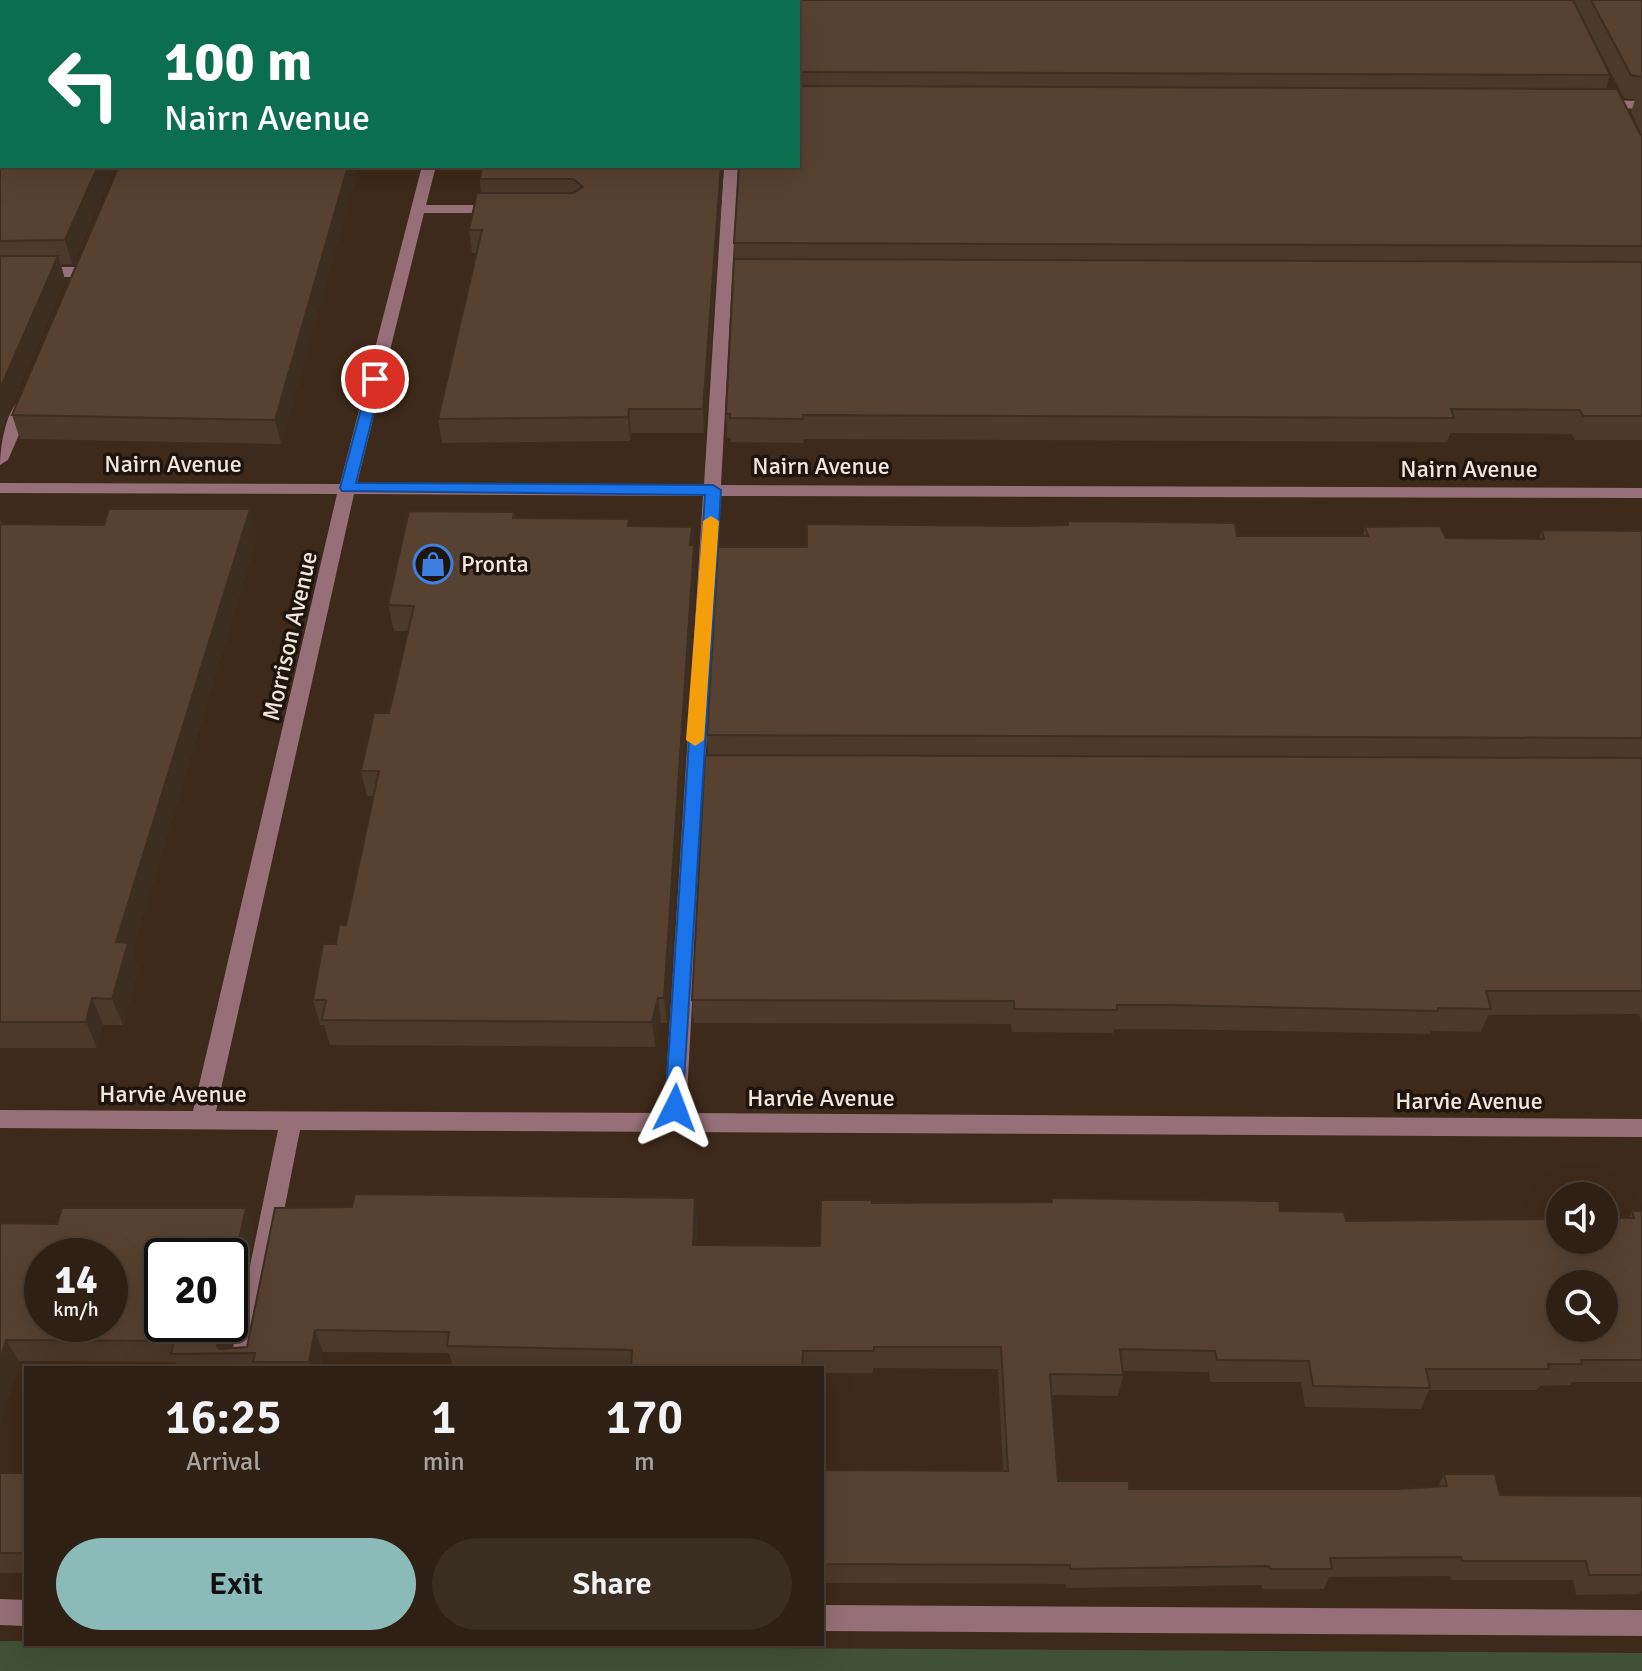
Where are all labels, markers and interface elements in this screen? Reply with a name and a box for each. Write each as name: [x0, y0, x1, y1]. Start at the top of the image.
text: 100 m: [164, 27, 312, 96]
icon: left: [32, 32, 136, 136]
text: Nairn Avenue: [164, 96, 370, 141]
pin: [341, 345, 409, 413]
icon: arrive: [353, 357, 397, 401]
street label: Nairn Avenue: [104, 449, 242, 479]
street label: Nairn Avenue: [752, 451, 890, 481]
street label: Nairn Avenue: [1400, 454, 1538, 484]
shop icon: Pronta: [412, 543, 454, 585]
street label: Morrison Avenue: [256, 548, 324, 724]
place label: Pronta: [461, 549, 529, 579]
position arrow: [633, 1066, 717, 1150]
street label: Harvie Avenue: [99, 1079, 247, 1109]
street label: Harvie Avenue: [747, 1083, 895, 1113]
street label: Harvie Avenue: [1395, 1086, 1543, 1116]
map controls: [1546, 1182, 1618, 1342]
button: sound: [1546, 1182, 1618, 1254]
speed limit sign: 20: [144, 1238, 248, 1342]
text: 14: [54, 1255, 98, 1305]
button: search: [1546, 1270, 1618, 1342]
text: km/h: [53, 1297, 99, 1322]
text: 16:25: [165, 1388, 282, 1447]
text: 1: [431, 1388, 457, 1447]
text: 170: [605, 1388, 683, 1447]
text: Arrival: [186, 1446, 261, 1478]
text: min: [423, 1446, 465, 1478]
text: m: [634, 1446, 655, 1478]
button: Exit: [56, 1538, 416, 1630]
button: Share: [432, 1538, 792, 1630]

